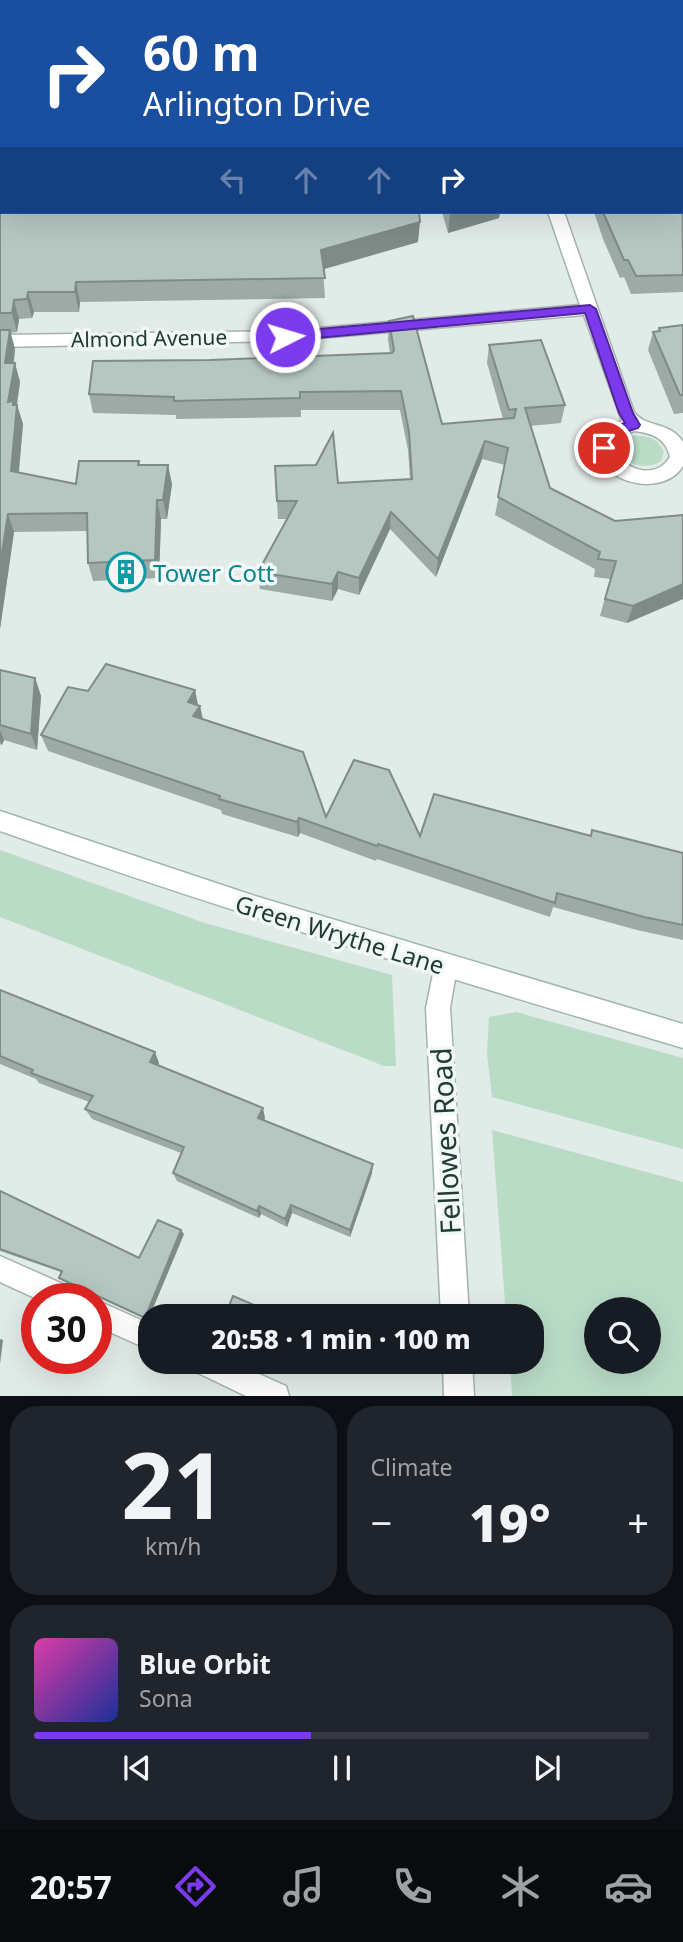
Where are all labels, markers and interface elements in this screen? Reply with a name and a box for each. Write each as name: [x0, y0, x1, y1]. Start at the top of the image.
text: 60 m: [143, 19, 260, 85]
icon: right: [28, 28, 119, 119]
text: Arlington Drive: [143, 82, 371, 125]
icon: left: [214, 161, 252, 199]
icon: ahead: [287, 161, 325, 199]
icon: ahead: [360, 161, 398, 199]
icon: right: [433, 161, 471, 199]
position arrow: [248, 300, 322, 374]
street label: Almond Avenue: [71, 323, 227, 353]
pin: [574, 418, 634, 478]
icon: arrive: [585, 429, 623, 467]
building icon: Tower Cott: [105, 551, 147, 593]
place label: Tower Cott: [153, 556, 275, 589]
street label: Green Wrythe Lane: [231, 887, 449, 981]
street label: Fellowes Road: [421, 1047, 469, 1235]
speed limit sign: 30: [21, 1283, 112, 1374]
map controls: [584, 1297, 661, 1374]
button: search: [584, 1297, 661, 1374]
text: 20:58 · 1 min · 100 m: [211, 1321, 471, 1357]
text: 21: [121, 1422, 225, 1546]
text: Climate: [371, 1451, 453, 1483]
text: 19°: [469, 1486, 551, 1557]
text: −: [371, 1496, 392, 1548]
text: +: [627, 1496, 649, 1548]
text: km/h: [145, 1530, 202, 1562]
text: Blue Orbit: [139, 1646, 271, 1682]
text: Sona: [139, 1682, 193, 1714]
icon: previous: [118, 1749, 156, 1787]
icon: pause: [323, 1749, 361, 1787]
icon: next: [528, 1749, 566, 1787]
icon: directions: [171, 1862, 220, 1911]
icon: music: [279, 1862, 328, 1911]
icon: phone: [388, 1862, 437, 1911]
icon: climate: [496, 1862, 545, 1911]
icon: car: [604, 1862, 653, 1911]
text: 20:57: [30, 1865, 112, 1908]

